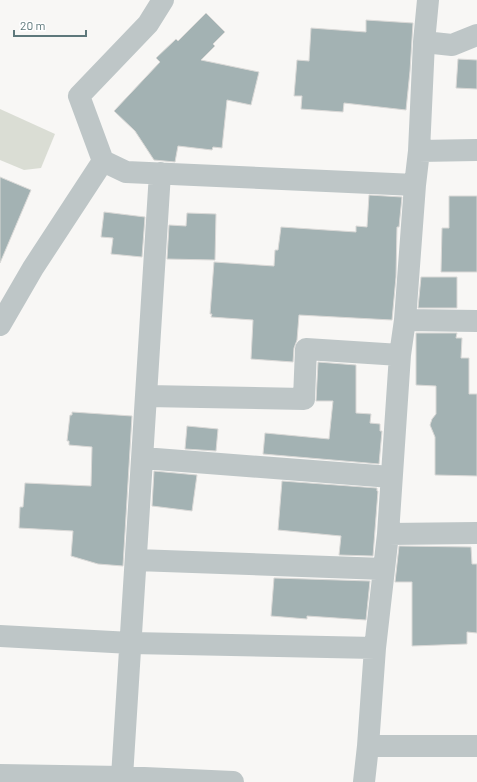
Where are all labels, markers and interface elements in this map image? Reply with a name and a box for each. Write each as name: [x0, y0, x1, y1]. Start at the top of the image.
scale bar: [14, 12, 86, 38]
text: 20 m: [20, 18, 46, 32]

